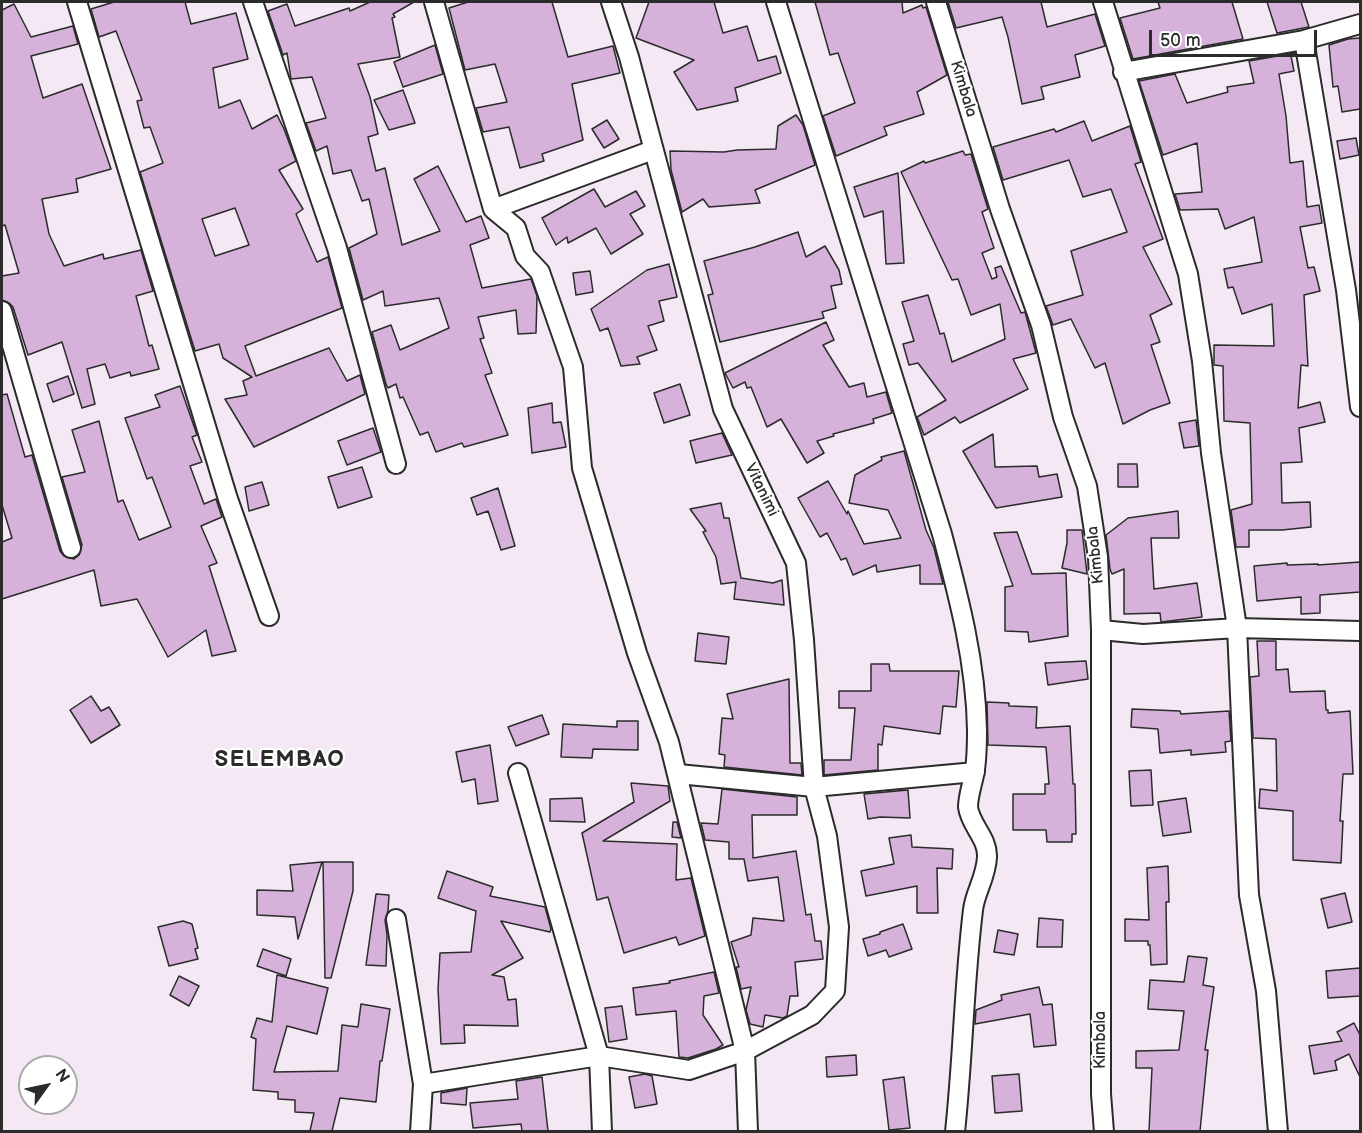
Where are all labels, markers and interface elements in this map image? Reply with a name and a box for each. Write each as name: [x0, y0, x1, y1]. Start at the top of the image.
scale bar: [1152, 18, 1320, 56]
text: 50 m: [1160, 30, 1201, 51]
street label: Kimbala: [945, 58, 981, 120]
street label: Vitanimi: [740, 460, 782, 520]
street label: Kimbala: [1083, 525, 1109, 585]
district label: SELEMBAO: [215, 747, 345, 773]
street label: Kimbala: [1091, 1011, 1111, 1069]
north arrow: [18, 1055, 78, 1115]
text: N: [51, 1066, 73, 1086]

